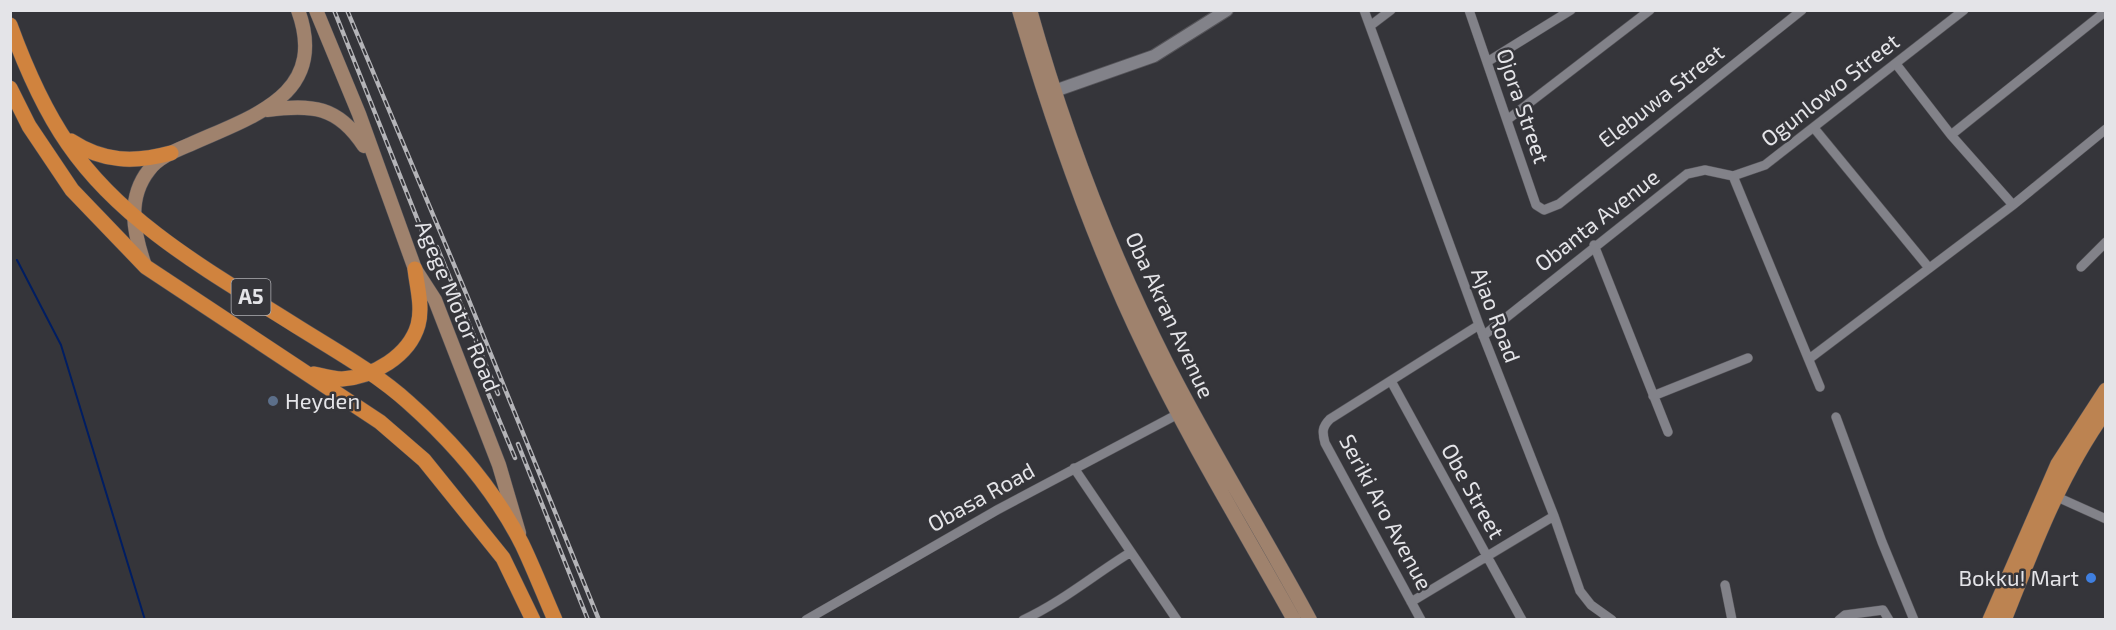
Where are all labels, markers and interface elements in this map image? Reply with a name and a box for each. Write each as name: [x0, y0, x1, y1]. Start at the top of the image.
street label: Ogunlowo Street: [1755, 27, 1904, 151]
street label: Elebuwa Street: [1593, 38, 1728, 152]
street label: Ojora Street: [1491, 45, 1556, 167]
street label: Obanta Avenue: [1529, 163, 1664, 276]
street label: Agege Motor Road: [411, 216, 507, 395]
street label: Oba Akran Avenue: [1121, 227, 1221, 402]
street label: Ajao Road: [1466, 264, 1527, 366]
road number: A5: [232, 279, 270, 315]
place label: Heyden: [285, 387, 360, 413]
marker: Heyden: [266, 394, 280, 408]
street label: Seriki Aro Avenue: [1335, 429, 1439, 594]
street label: Obe Street: [1437, 438, 1511, 543]
street label: Obasa Road: [923, 456, 1038, 536]
place label: Bokku! Mart: [1958, 564, 2079, 590]
marker: Bokku! Mart: [2084, 571, 2098, 585]

